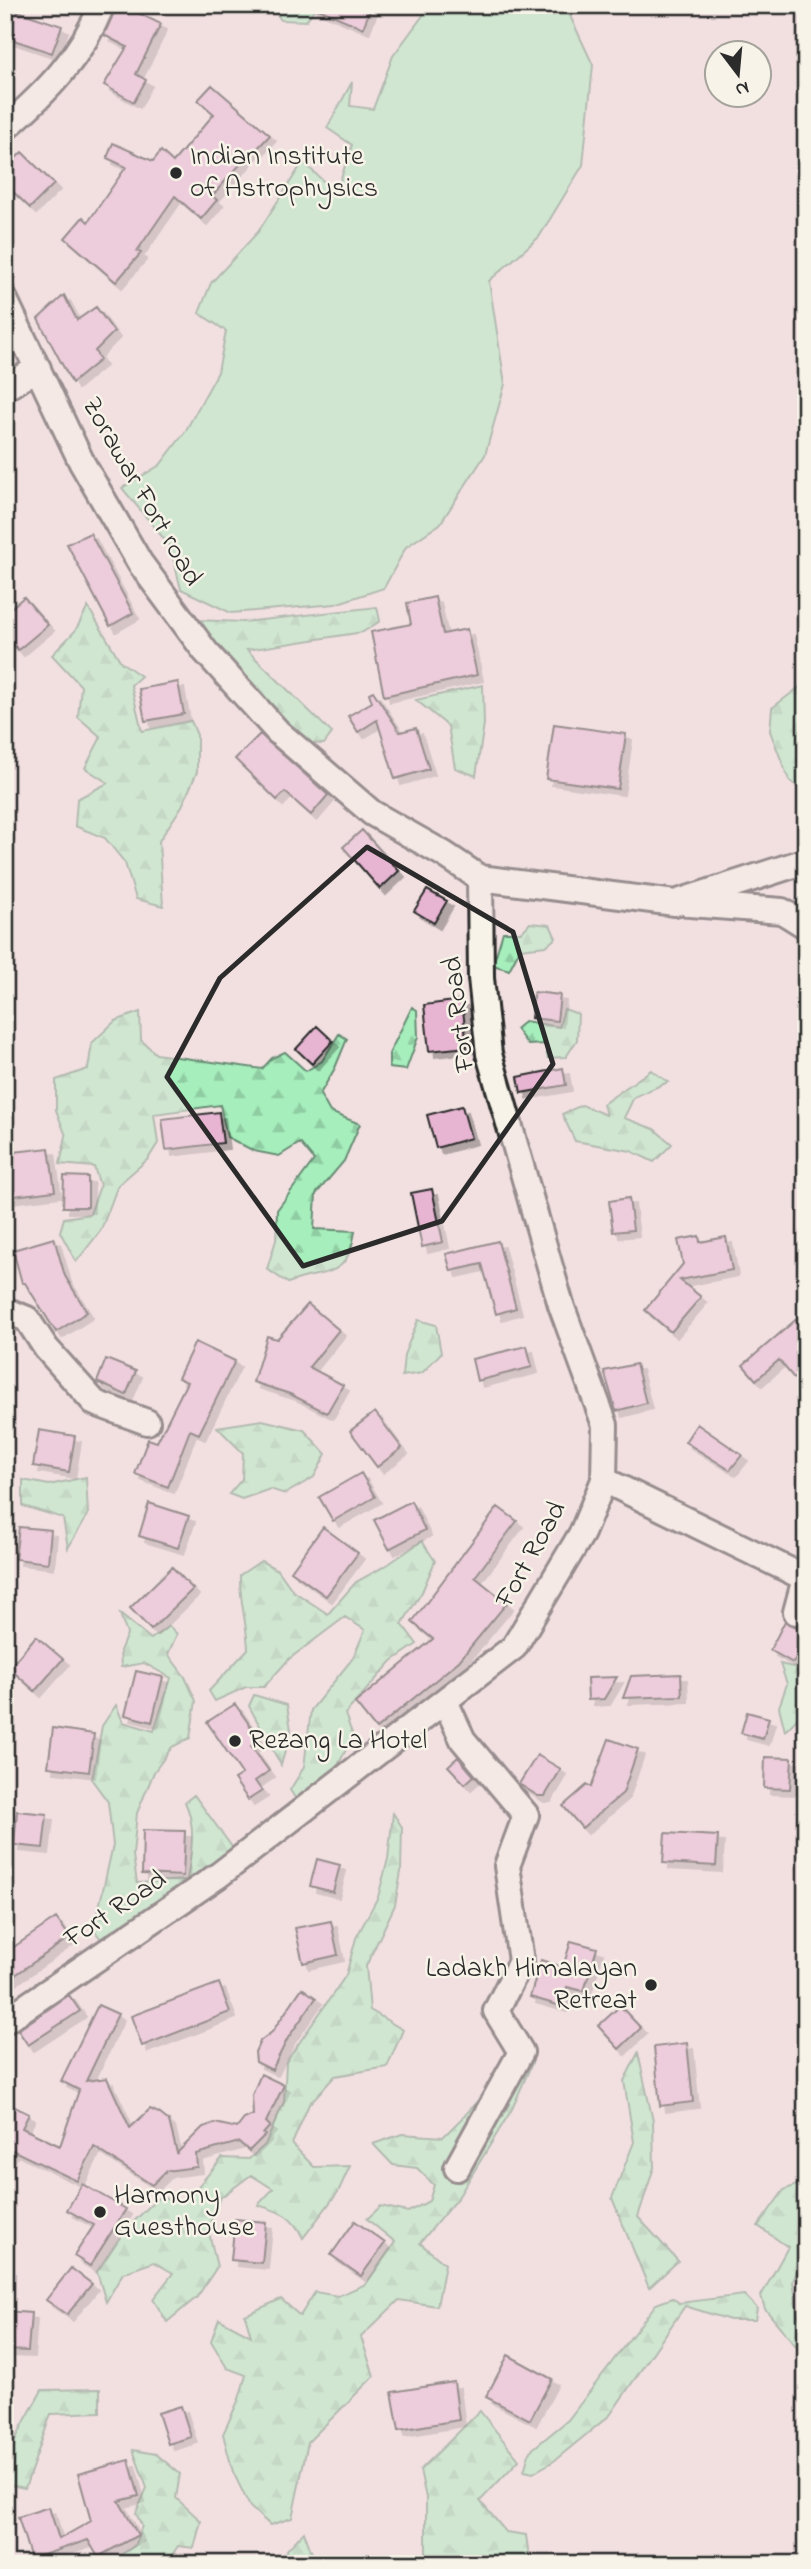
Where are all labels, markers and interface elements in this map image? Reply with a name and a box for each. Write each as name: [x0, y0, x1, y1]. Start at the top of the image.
north arrow: [702, 38, 772, 108]
text: N: [732, 73, 752, 103]
place label: Indian Institute of Astrophysics: [190, 137, 378, 210]
marker: Indian Institute of Astrophysics: [168, 165, 184, 181]
street label: Zorawar Fort road: [70, 390, 212, 595]
street label: Fort Road: [433, 954, 488, 1075]
street label: Fort Road: [485, 1494, 578, 1617]
place label: Rezang La Hotel: [249, 1721, 427, 1762]
marker: Rezang La Hotel: [227, 1733, 243, 1749]
street label: Fort Road: [56, 1860, 176, 1960]
place label: Ladakh Himalayan Retreat: [426, 1949, 637, 2022]
marker: Ladakh Himalayan Retreat: [643, 1977, 659, 1993]
place label: Harmony Guesthouse: [114, 2176, 255, 2249]
marker: Harmony Guesthouse: [92, 2204, 108, 2220]

